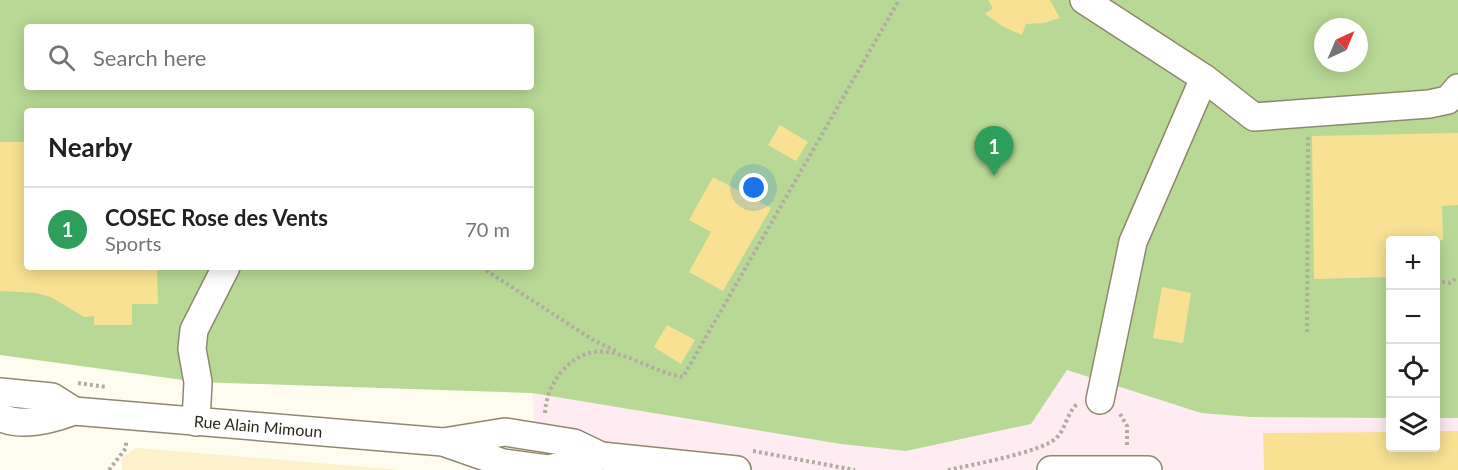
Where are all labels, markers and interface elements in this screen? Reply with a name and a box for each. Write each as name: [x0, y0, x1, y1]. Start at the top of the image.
north arrow: [1314, 18, 1368, 72]
search box: [24, 24, 534, 90]
icon: search: [45, 41, 78, 74]
text: Search here: [93, 44, 206, 71]
pin: 1: [974, 126, 1014, 176]
text: Nearby: [48, 131, 133, 163]
your location: [739, 173, 768, 202]
text: COSEC Rose des Vents: [105, 204, 328, 231]
text: 1: [62, 217, 73, 241]
text: 70 m: [465, 217, 510, 241]
text: Sports: [105, 231, 161, 255]
map controls: [1386, 236, 1440, 452]
button: +: [1386, 236, 1440, 290]
button: −: [1386, 290, 1440, 344]
button: locate: [1386, 344, 1440, 398]
button: layers: [1386, 398, 1440, 452]
street label: Rue Alain Mimoun: [193, 411, 323, 441]

